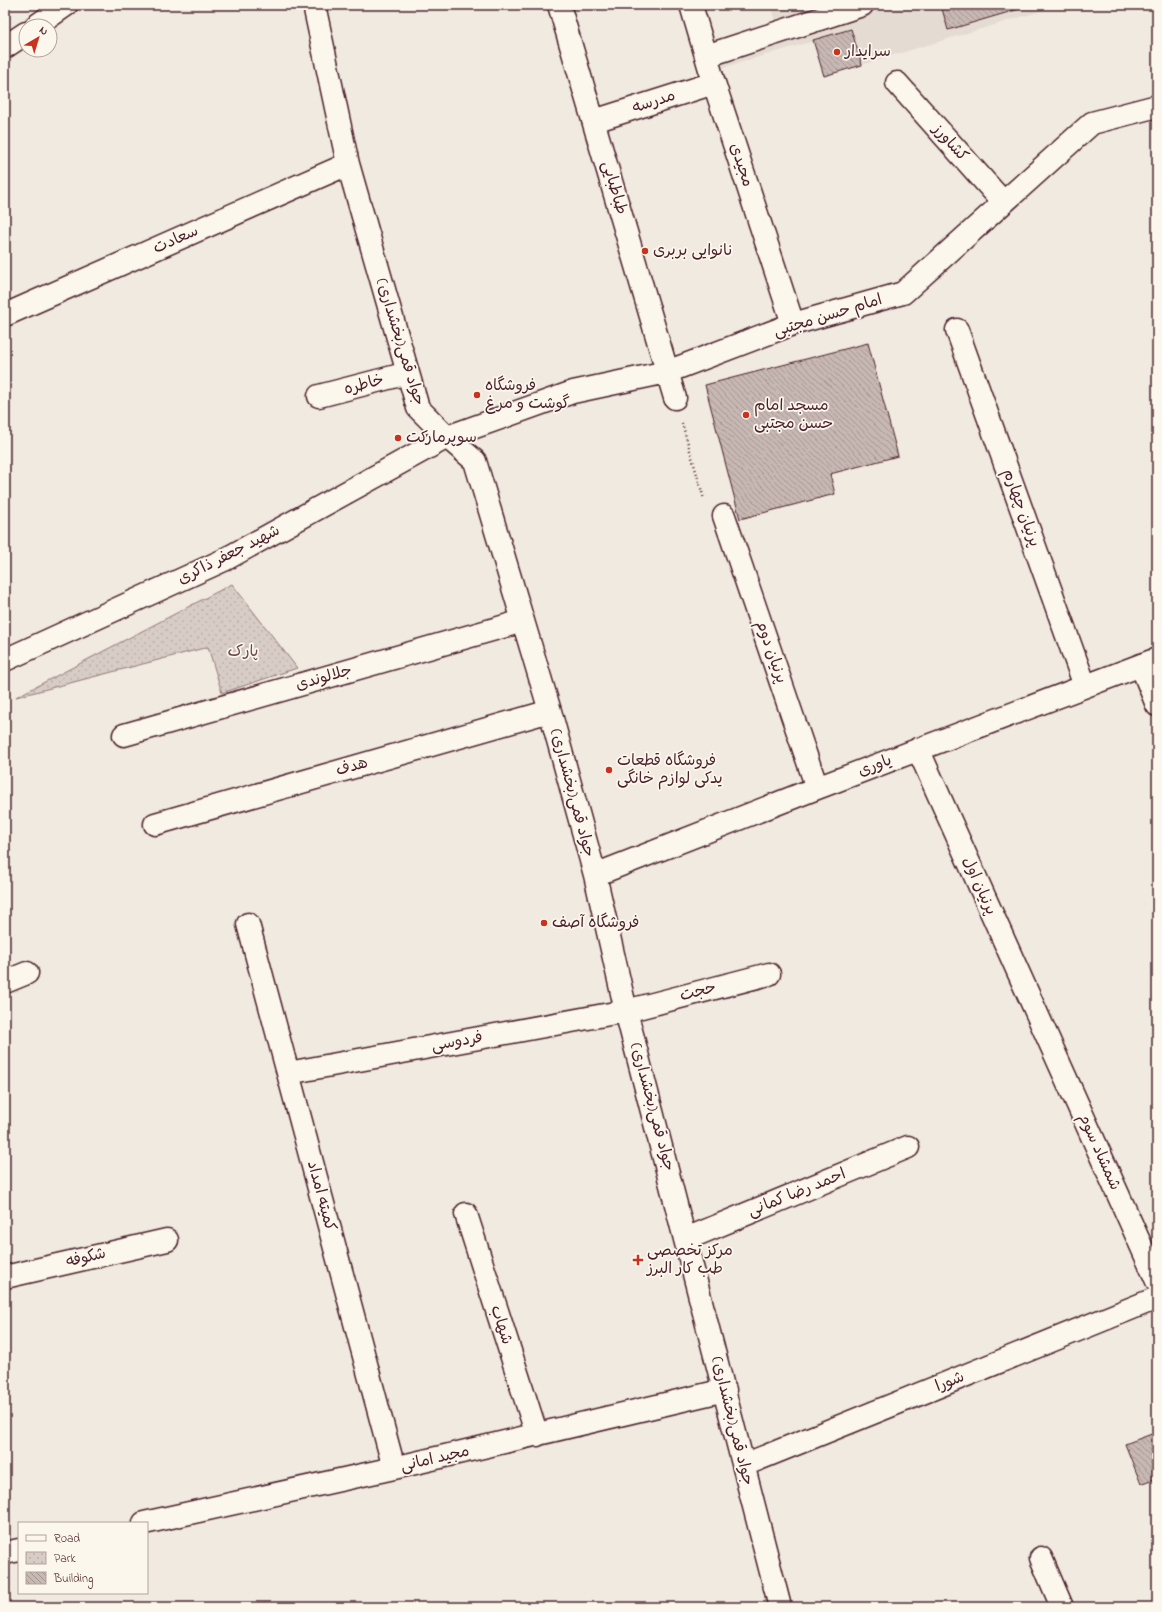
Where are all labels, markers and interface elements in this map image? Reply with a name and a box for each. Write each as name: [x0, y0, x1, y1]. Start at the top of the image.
north arrow: [18, 18, 58, 58]
text: N: [36, 22, 51, 40]
place label: سرایدار: [843, 40, 891, 64]
marker: سرایدار: [832, 47, 842, 57]
street label: مدرسه: [629, 84, 679, 120]
street label: کشاورز: [925, 117, 974, 167]
street label: مجیدی: [723, 140, 759, 190]
street label: طباطبایی: [595, 158, 633, 218]
street label: سعادت: [149, 219, 203, 261]
place label: نانوایی بربری: [653, 239, 733, 263]
marker: نانوایی بربری: [640, 246, 650, 256]
street label: جواد قمی(بخشداری): [369, 275, 431, 409]
street label: امام حسن مجتبی: [771, 288, 885, 344]
street label: خاطره: [341, 368, 387, 402]
place label: فروشگاه گوشت و مرغ: [485, 374, 570, 416]
marker: فروشگاه گوشت و مرغ: [472, 390, 482, 400]
place label: مسجد امام حسن مجتبی: [754, 394, 833, 436]
marker: مسجد امام حسن مجتبی: [741, 410, 751, 420]
place label: سوپرمارکت: [406, 426, 477, 450]
marker: سوپرمارکت: [393, 433, 403, 443]
street label: پرنیان چهارم: [996, 466, 1046, 550]
street label: شهید جعفر ذاکری: [174, 519, 284, 591]
street label: پرنیان دوم: [749, 617, 793, 687]
park label: پارک: [227, 640, 259, 664]
street label: جلالوندی: [293, 659, 355, 697]
street label: جواد قمی(بخشداری): [543, 726, 601, 860]
place label: فروشگاه قطعات یدکی لوازم خانگی: [617, 749, 723, 791]
street label: یاوری: [855, 749, 895, 783]
street label: هدف: [333, 751, 371, 783]
marker: فروشگاه قطعات یدکی لوازم خانگی: [604, 765, 614, 775]
street label: پرنیان اول: [956, 853, 1002, 919]
place label: فروشگاه آصف: [552, 911, 640, 935]
marker: فروشگاه آصف: [539, 918, 549, 928]
street label: حجت: [677, 976, 719, 1008]
street label: فردوسی: [429, 1026, 485, 1058]
street label: جواد قمی(بخشداری): [623, 1040, 681, 1174]
street label: شمشاد سوم: [1071, 1110, 1127, 1194]
street label: کمیته امداد: [300, 1158, 342, 1234]
street label: احمد رضا کمانی: [744, 1162, 850, 1224]
place label: مرکز تخصصی طب کار البرز: [645, 1239, 733, 1281]
street label: شکوفه: [64, 1242, 108, 1274]
marker: مرکز تخصصی طب کار البرز: [632, 1254, 644, 1266]
street label: شهاب: [483, 1302, 519, 1348]
street label: جواد قمی(بخشداری): [704, 1354, 760, 1488]
street label: شورا: [932, 1365, 968, 1399]
street label: مجید امانی: [398, 1439, 472, 1479]
legend: [18, 1522, 148, 1594]
text: Road: [54, 1530, 80, 1548]
text: Park: [54, 1550, 76, 1568]
text: Building: [53, 1570, 93, 1589]

